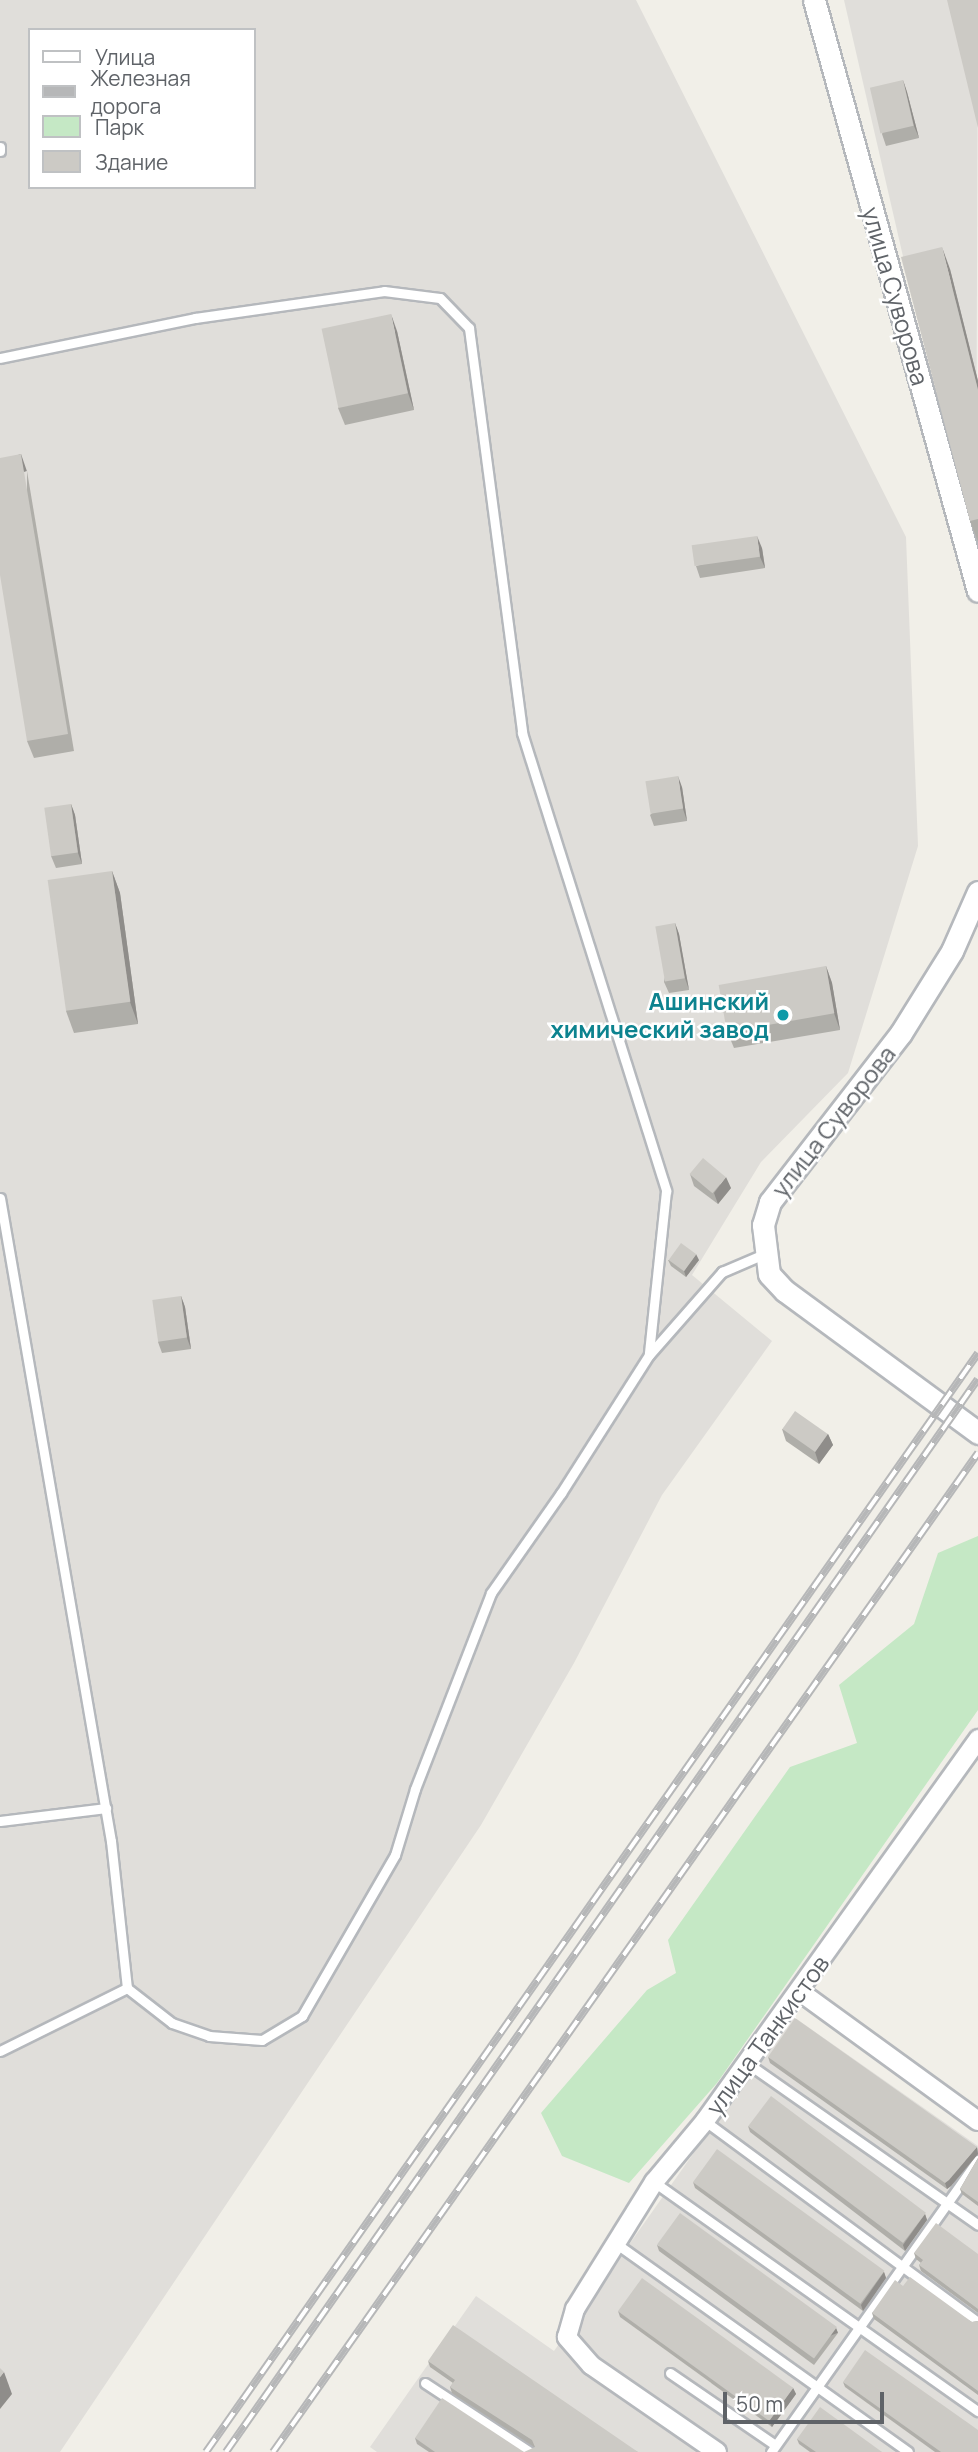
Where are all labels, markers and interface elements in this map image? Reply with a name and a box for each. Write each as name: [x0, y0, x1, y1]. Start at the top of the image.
legend: [28, 28, 256, 189]
text: Улица: [95, 43, 155, 71]
text: Железная дорога: [90, 64, 191, 120]
text: Парк: [95, 113, 144, 141]
text: Здание: [95, 148, 168, 176]
street label: улица Суворова: [857, 204, 935, 388]
place label: Ашинский химический завод: [550, 987, 769, 1043]
marker: Ашинский химический завод: [775, 1007, 791, 1023]
street label: улица Суворова: [765, 1040, 901, 1202]
street label: улица Танкистов: [699, 1950, 835, 2120]
scale bar: [726, 2378, 887, 2422]
text: 50 m: [736, 2390, 783, 2418]

